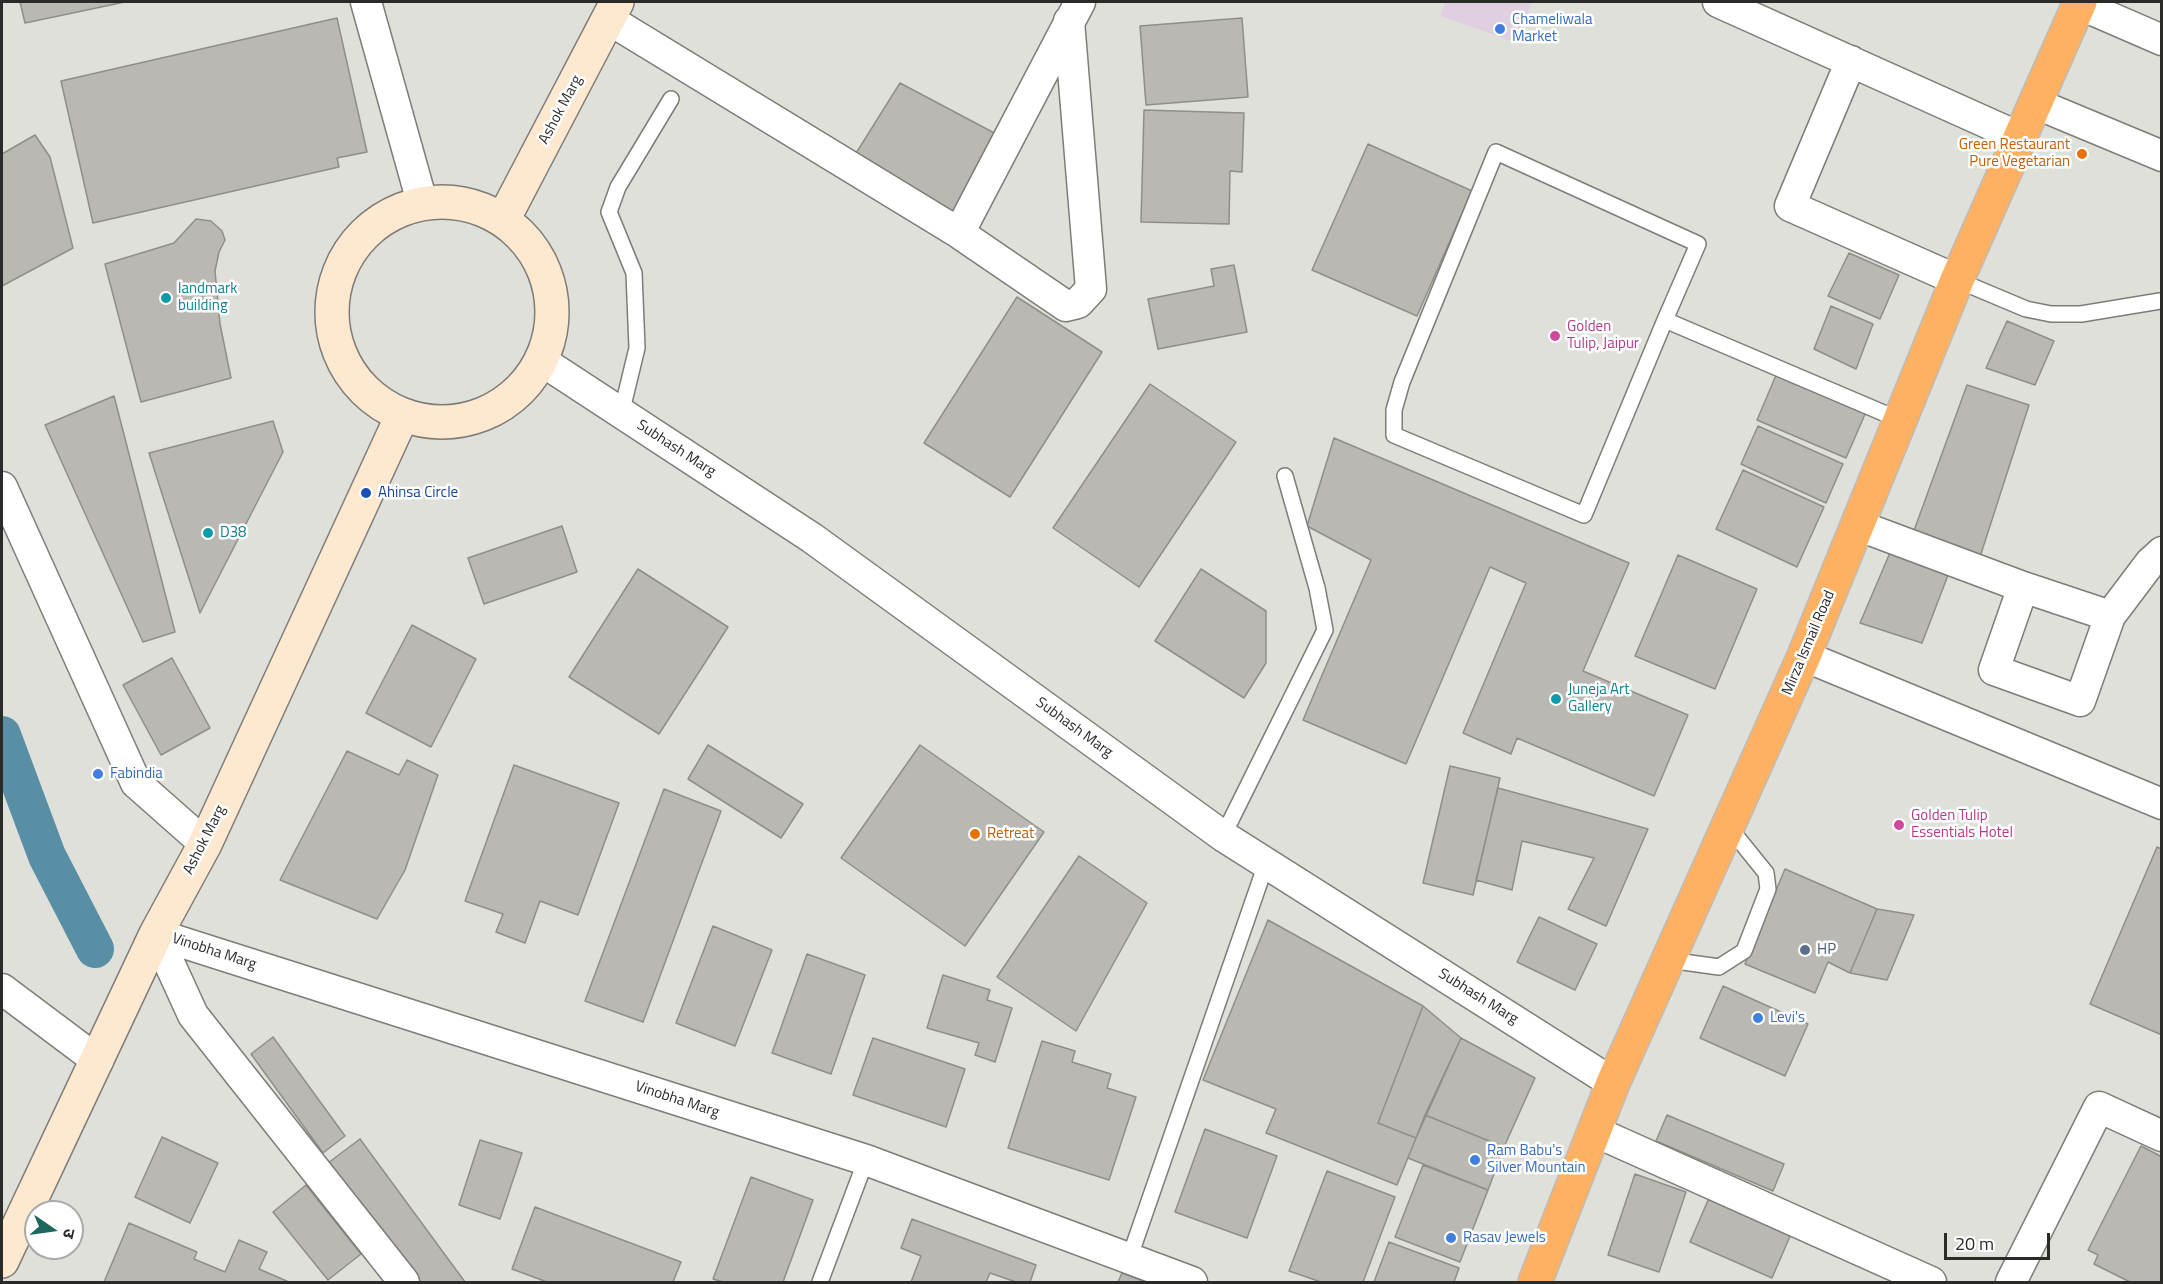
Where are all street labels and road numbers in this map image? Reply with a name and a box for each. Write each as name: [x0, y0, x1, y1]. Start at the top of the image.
street label: Ashok Marg: [535, 73, 587, 147]
street label: Subhash Marg: [633, 417, 719, 481]
street label: Mirza Ismail Road: [1779, 588, 1839, 698]
street label: Subhash Marg: [1032, 694, 1116, 762]
street label: Ashok Marg: [180, 802, 230, 878]
street label: Vinobha Marg: [170, 930, 258, 974]
street label: Subhash Marg: [1435, 965, 1521, 1029]
street label: Vinobha Marg: [633, 1078, 721, 1122]

